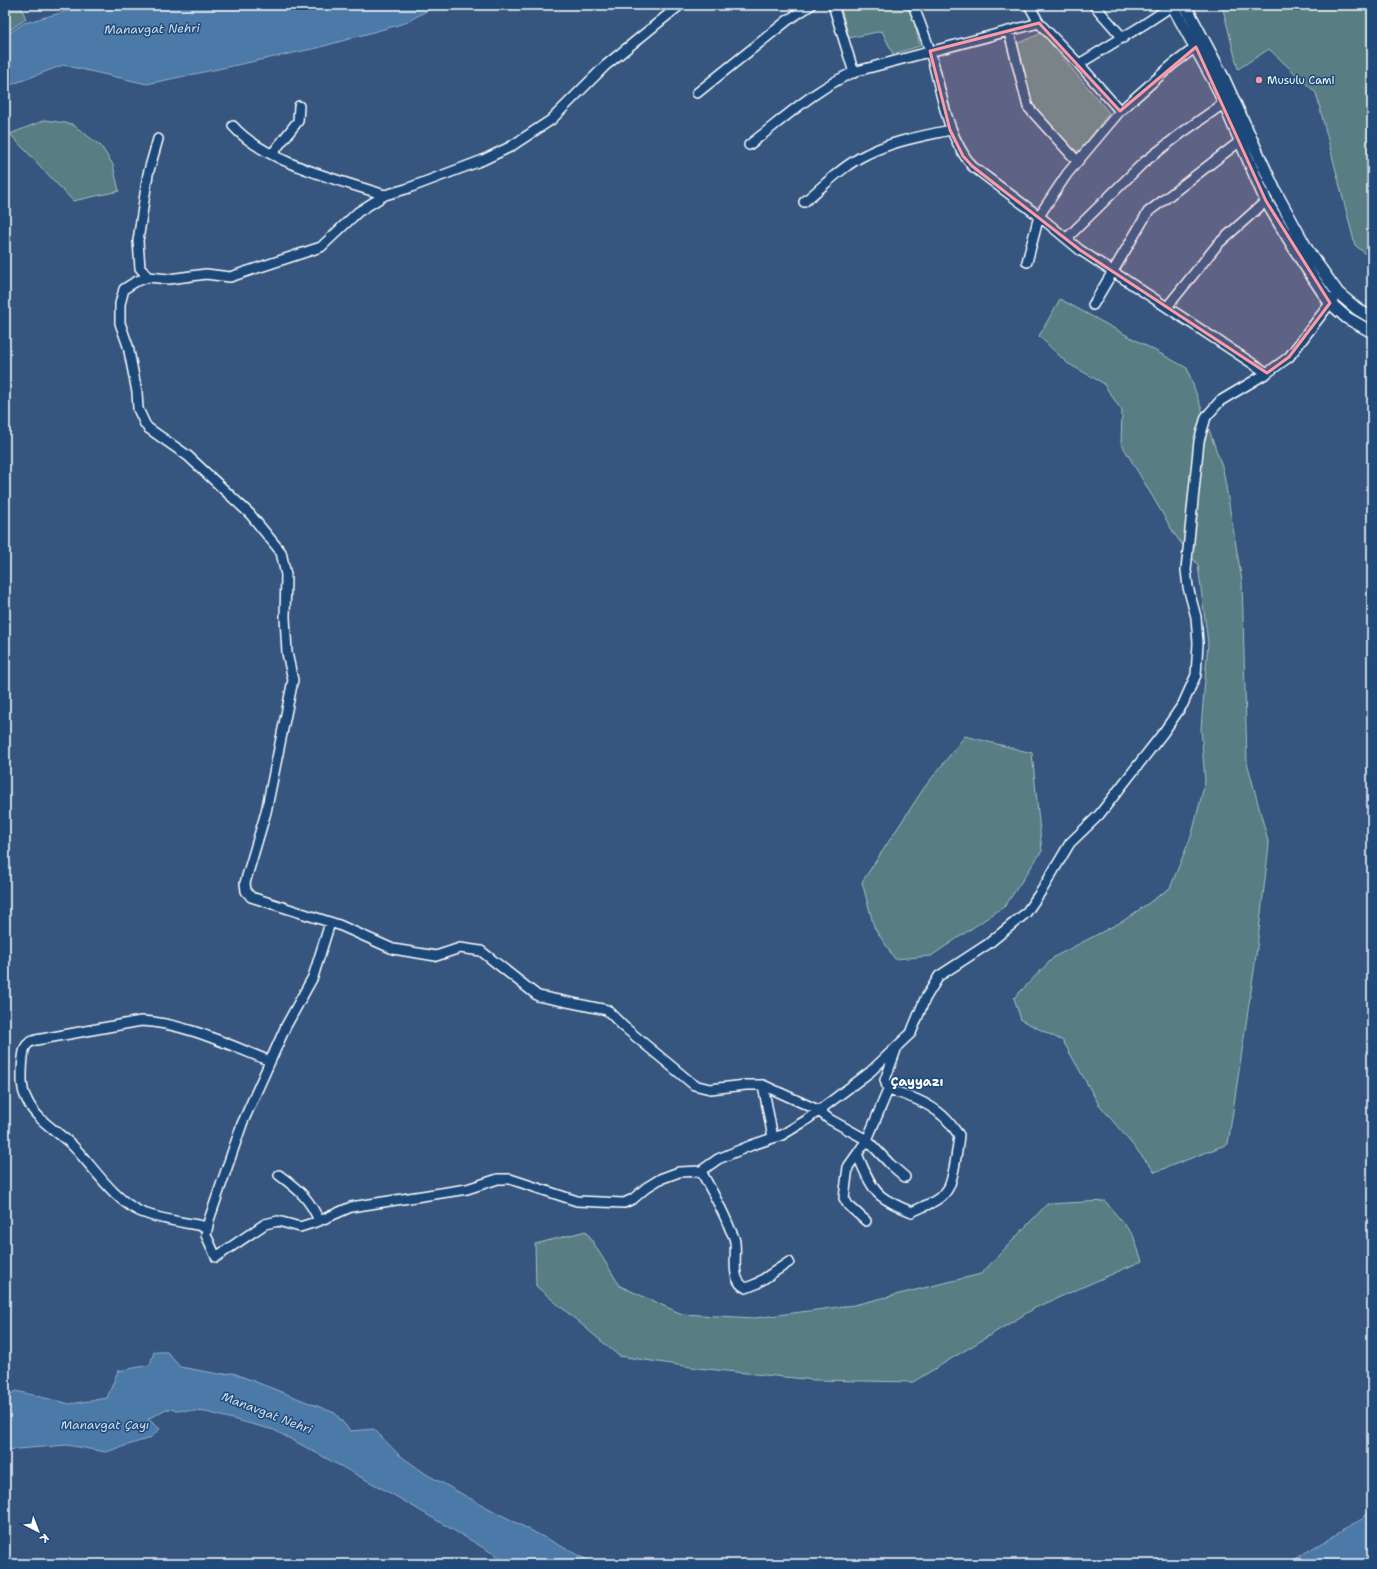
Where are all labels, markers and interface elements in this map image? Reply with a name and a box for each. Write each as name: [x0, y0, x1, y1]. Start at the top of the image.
water label: Manavgat Nehri: [104, 20, 201, 38]
place label: Musulu Cami: [1267, 73, 1335, 88]
marker: Musulu Cami: [1254, 75, 1264, 85]
district label: Çayyazı: [890, 1073, 944, 1090]
water label: Manavgat Nehri: [219, 1388, 315, 1438]
water label: Manavgat Çayı: [61, 1417, 149, 1433]
north arrow: [18, 1511, 58, 1551]
text: K: [36, 1530, 52, 1546]

